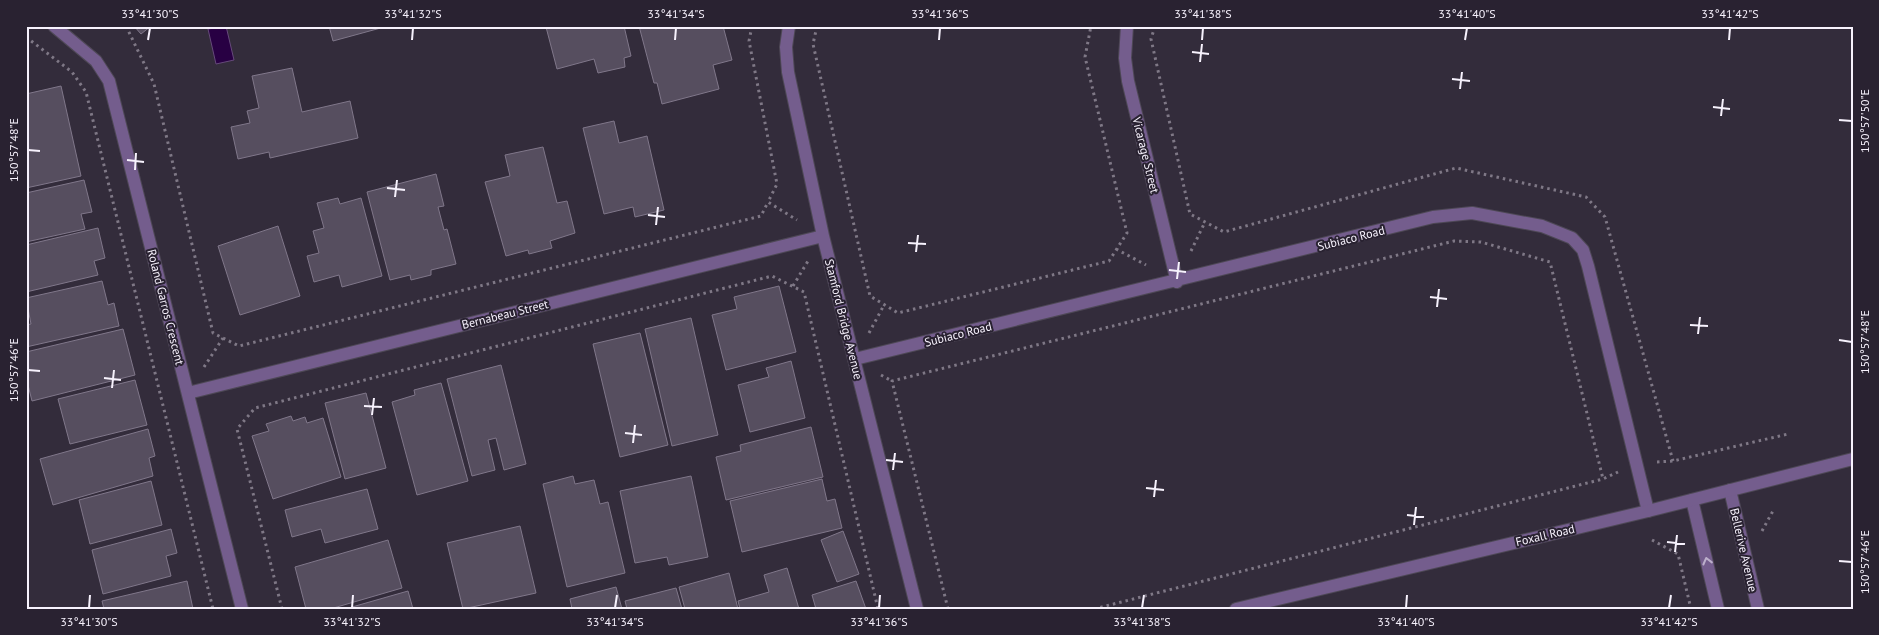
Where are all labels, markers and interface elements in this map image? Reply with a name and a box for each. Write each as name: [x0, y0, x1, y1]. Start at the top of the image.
text: 33°41'30"S: [121, 6, 179, 21]
text: 33°41'32"S: [384, 6, 442, 21]
text: 33°41'34"S: [647, 6, 705, 21]
text: 33°41'36"S: [911, 6, 969, 21]
text: 33°41'38"S: [1174, 6, 1232, 21]
text: 33°41'40"S: [1438, 6, 1496, 21]
text: 33°41'42"S: [1701, 6, 1759, 21]
text: 150°57'50"E: [1857, 89, 1872, 153]
street label: Vicarage Street: [1129, 114, 1163, 195]
text: 150°57'48"E: [6, 118, 21, 182]
street label: Subiaco Road: [1316, 222, 1386, 254]
street label: Roland Garros Crescent: [144, 248, 188, 366]
street label: Stamford Bridge Avenue: [822, 257, 866, 381]
street label: Bernabeau Street: [460, 296, 550, 332]
text: 150°57'48"E: [1857, 310, 1872, 374]
street label: Subiaco Road: [923, 318, 993, 350]
text: 150°57'46"E: [6, 338, 21, 402]
street label: Bellerive Avenue: [1727, 507, 1761, 593]
street label: Foxall Road: [1514, 521, 1576, 549]
text: 150°57'46"E: [1857, 530, 1872, 594]
one-way arrow: [1702, 557, 1713, 566]
text: 33°41'30"S: [60, 614, 118, 629]
text: 33°41'32"S: [323, 614, 381, 629]
text: 33°41'34"S: [586, 614, 644, 629]
text: 33°41'36"S: [850, 614, 908, 629]
text: 33°41'38"S: [1113, 614, 1171, 629]
text: 33°41'40"S: [1377, 614, 1435, 629]
text: 33°41'42"S: [1640, 614, 1698, 629]

